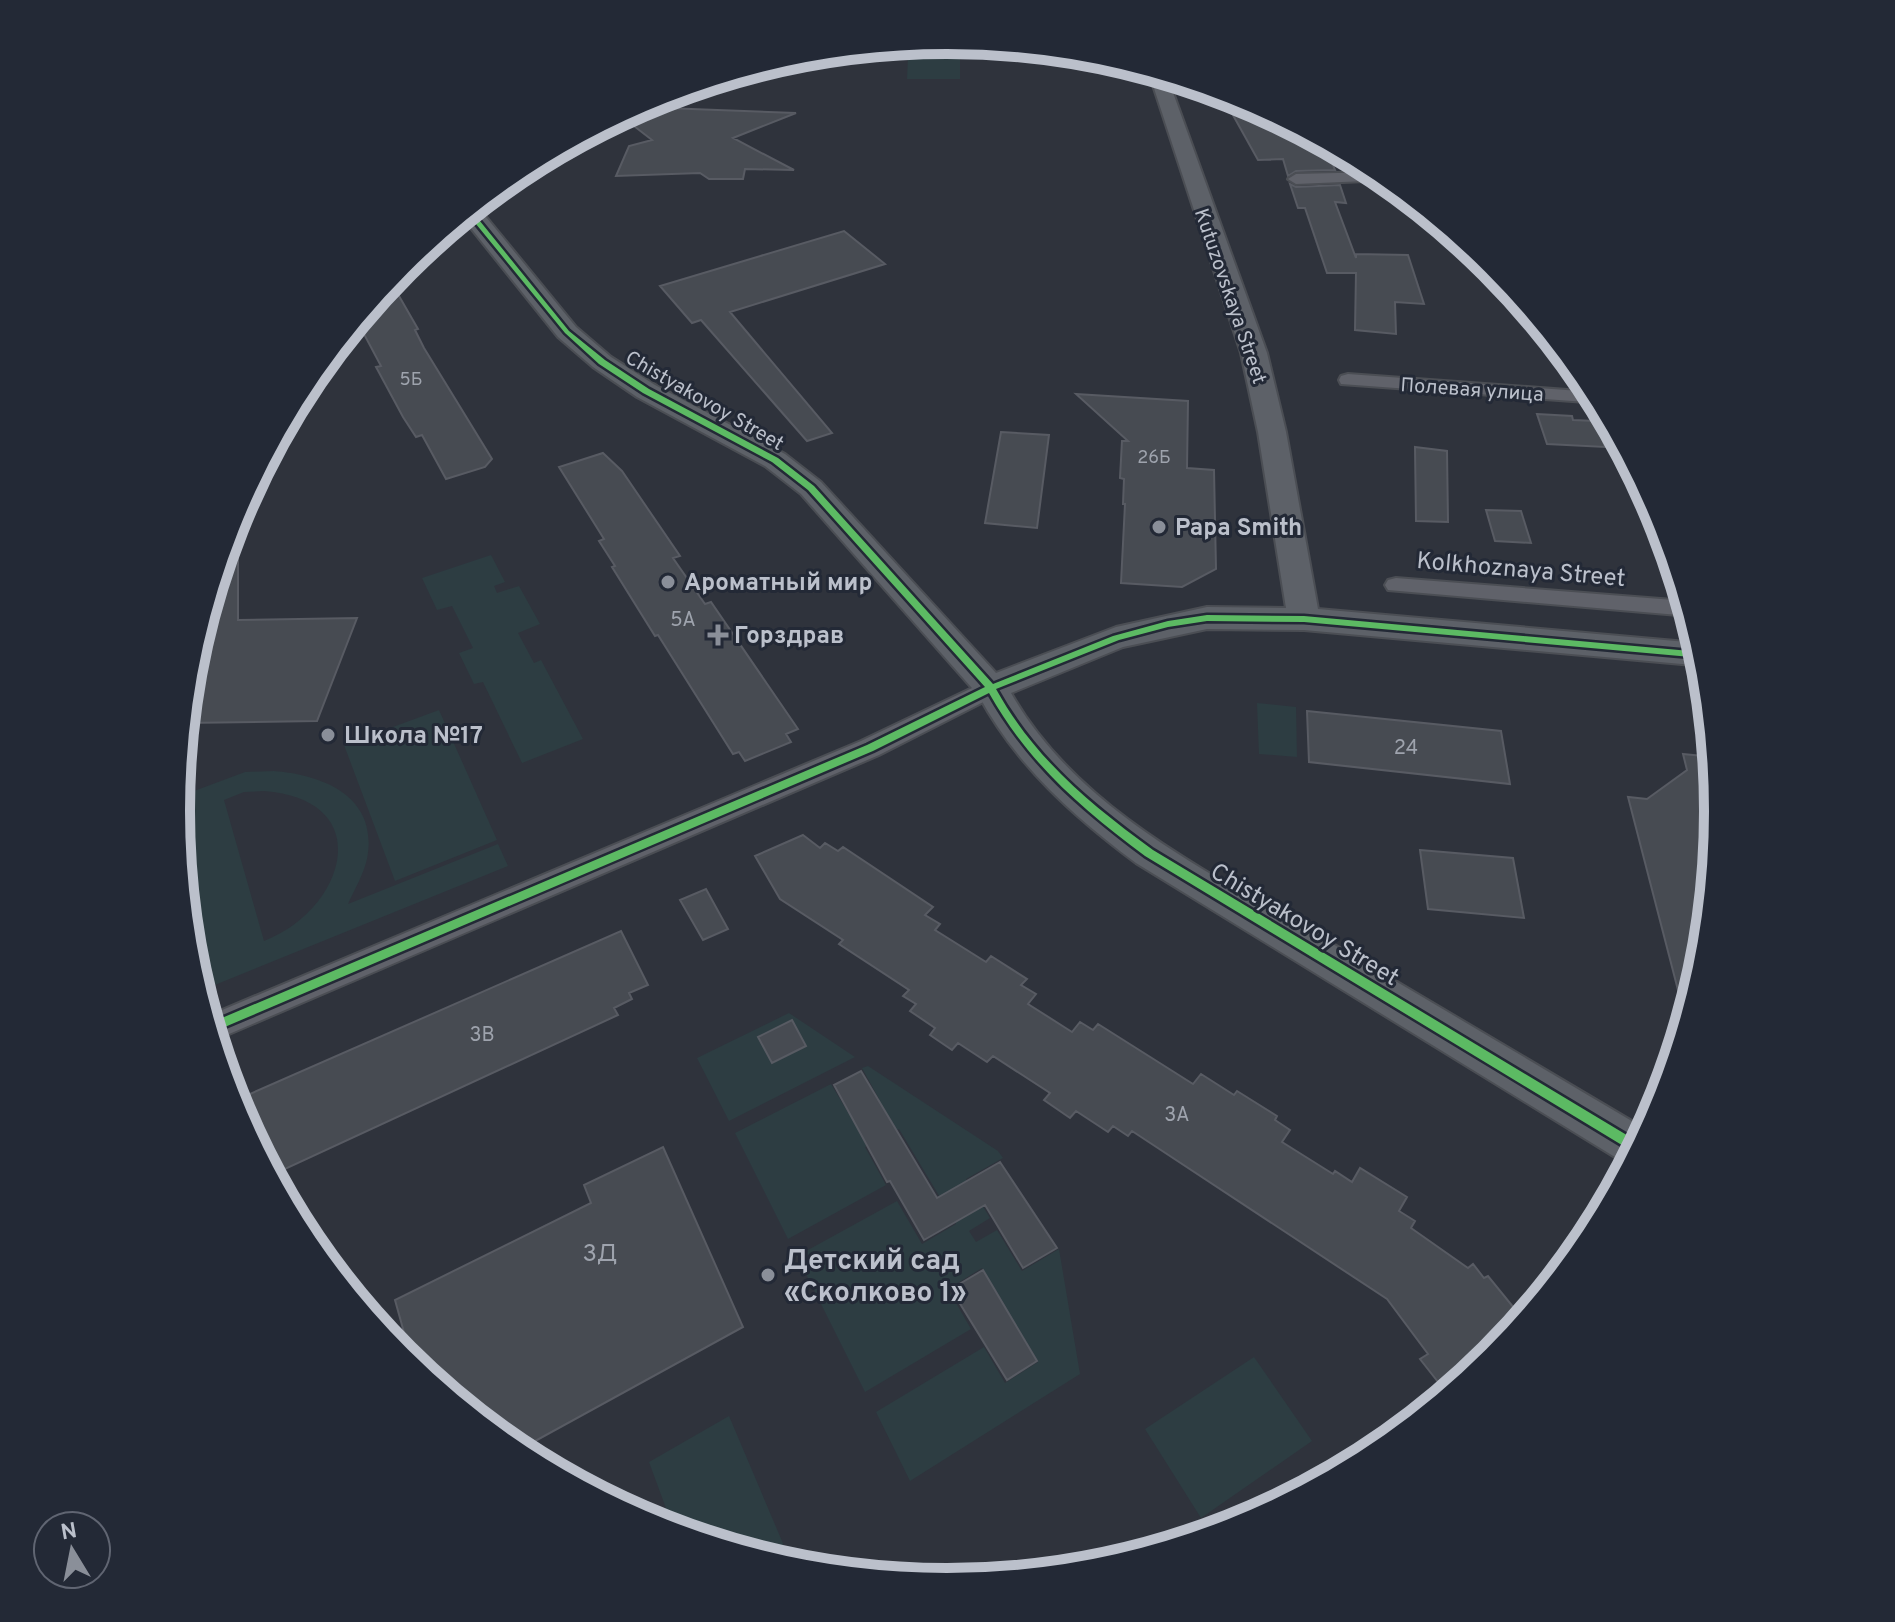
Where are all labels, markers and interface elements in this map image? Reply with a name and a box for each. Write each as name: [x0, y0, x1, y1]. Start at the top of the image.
street label: Kutuzovskaya Street: [1187, 205, 1271, 388]
street label: Chistyakovoy Street: [620, 346, 788, 458]
house number: 5Б: [400, 369, 423, 392]
street label: Полевая улица: [1399, 373, 1544, 409]
house number: 26Б: [1137, 447, 1171, 470]
place label: Papa Smith: [1175, 514, 1302, 544]
marker: Papa Smith: [1150, 518, 1168, 536]
street label: Kolkhoznaya Street: [1415, 547, 1627, 595]
place label: Ароматный мир: [684, 569, 872, 599]
marker: Ароматный мир: [659, 573, 677, 591]
house number: 5А: [670, 608, 696, 634]
place label: Горздрав: [734, 622, 844, 652]
marker: Горздрав: [709, 626, 727, 644]
place label: Школа №17: [344, 722, 483, 752]
marker: Школа №17: [319, 726, 337, 744]
house number: 24: [1394, 736, 1418, 762]
street label: Chistyakovoy Street: [1204, 858, 1404, 994]
house number: 3В: [469, 1023, 495, 1049]
house number: 3А: [1164, 1103, 1190, 1129]
house number: 3Д: [582, 1240, 618, 1270]
place label: Детский сад «Сколково 1»: [784, 1244, 966, 1312]
marker: Детский сад «Сколково 1»: [759, 1266, 777, 1284]
north arrow: [32, 1510, 112, 1590]
text: N: [59, 1518, 79, 1547]

